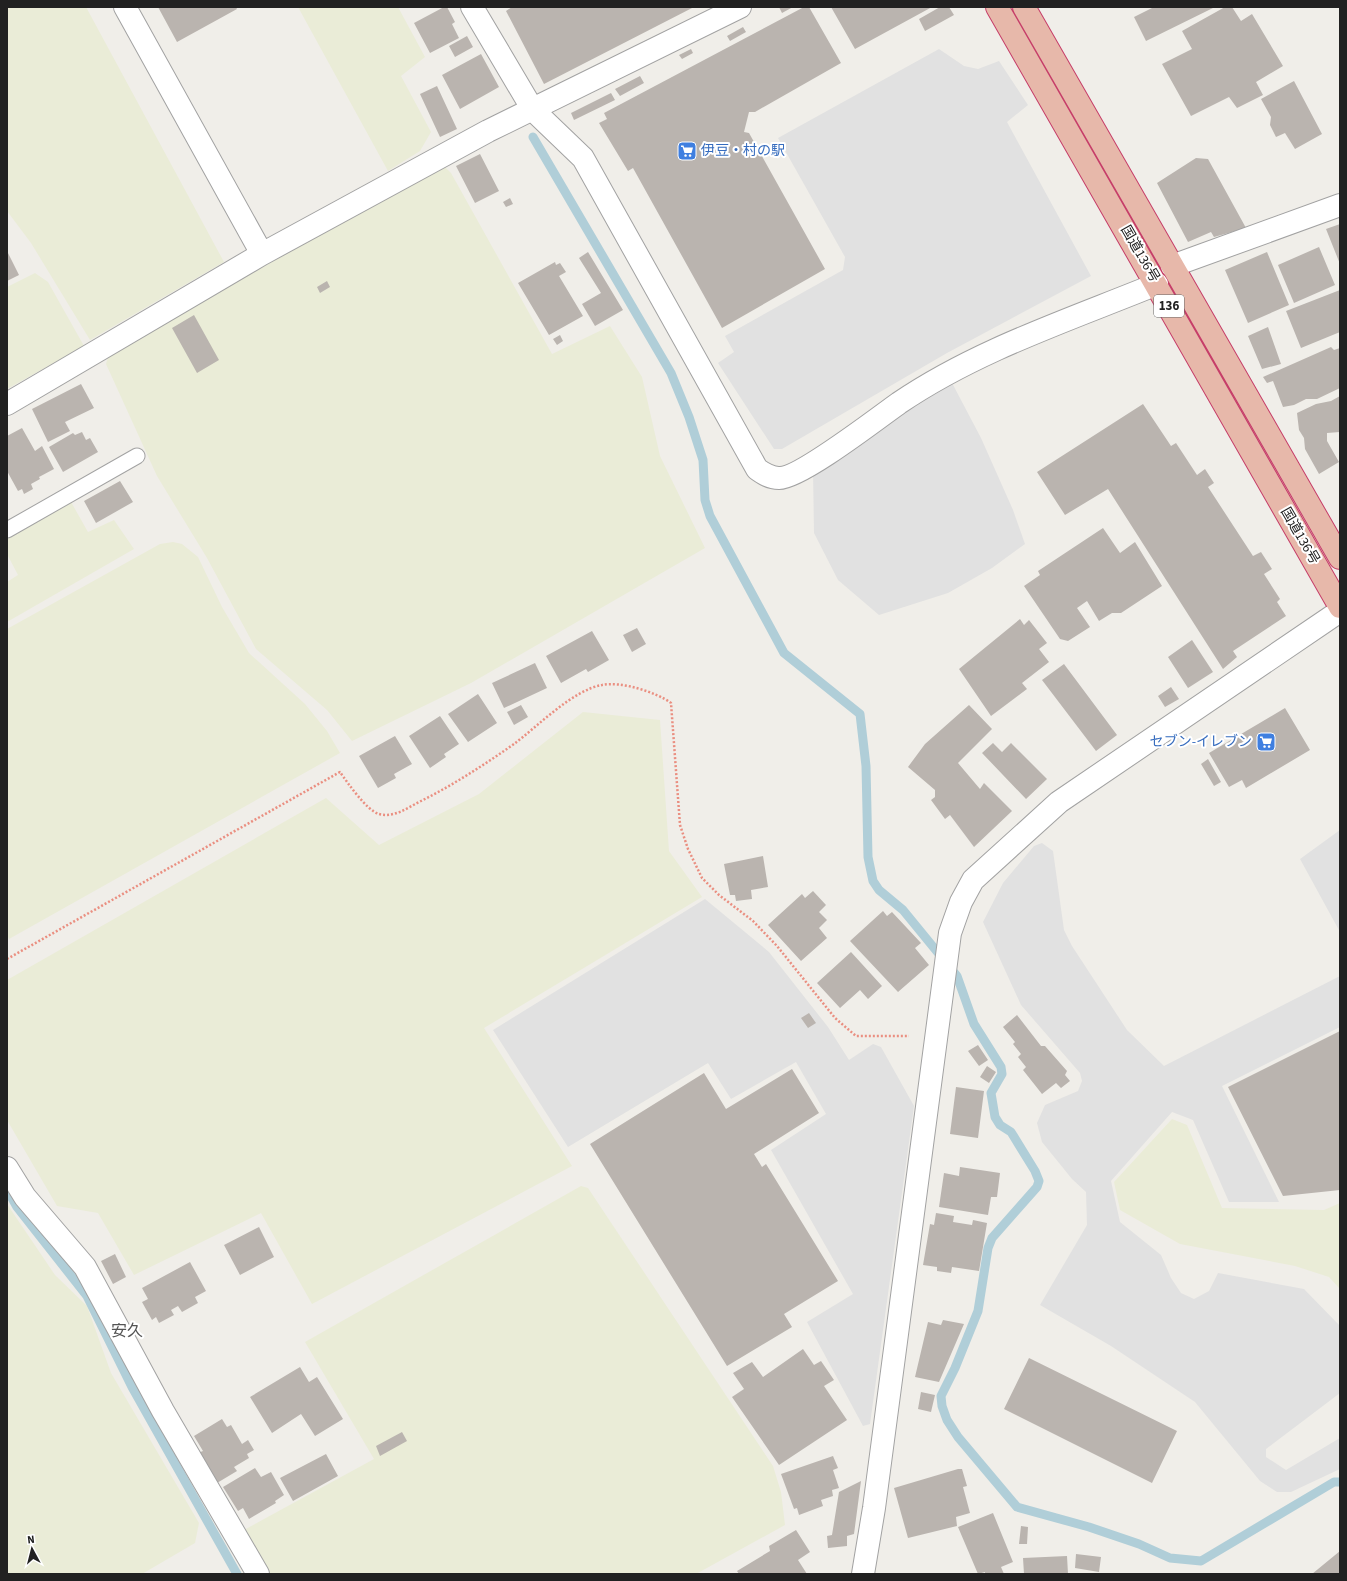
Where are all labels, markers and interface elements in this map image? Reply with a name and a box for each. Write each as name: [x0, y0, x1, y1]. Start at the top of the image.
supermarket icon: 伊豆・村の駅: [676, 140, 698, 162]
place label: 伊豆・村の駅: [701, 141, 785, 161]
street label: 国道136号: [1116, 222, 1164, 286]
road number: 136: [1154, 295, 1184, 317]
street label: 国道136号: [1276, 504, 1324, 568]
supermarket icon: セブン-イレブン: [1255, 731, 1277, 753]
place label: セブン-イレブン: [1150, 732, 1252, 752]
district label: 安久: [111, 1320, 143, 1342]
north arrow: [12, 1529, 52, 1569]
text: N: [26, 1532, 35, 1547]

